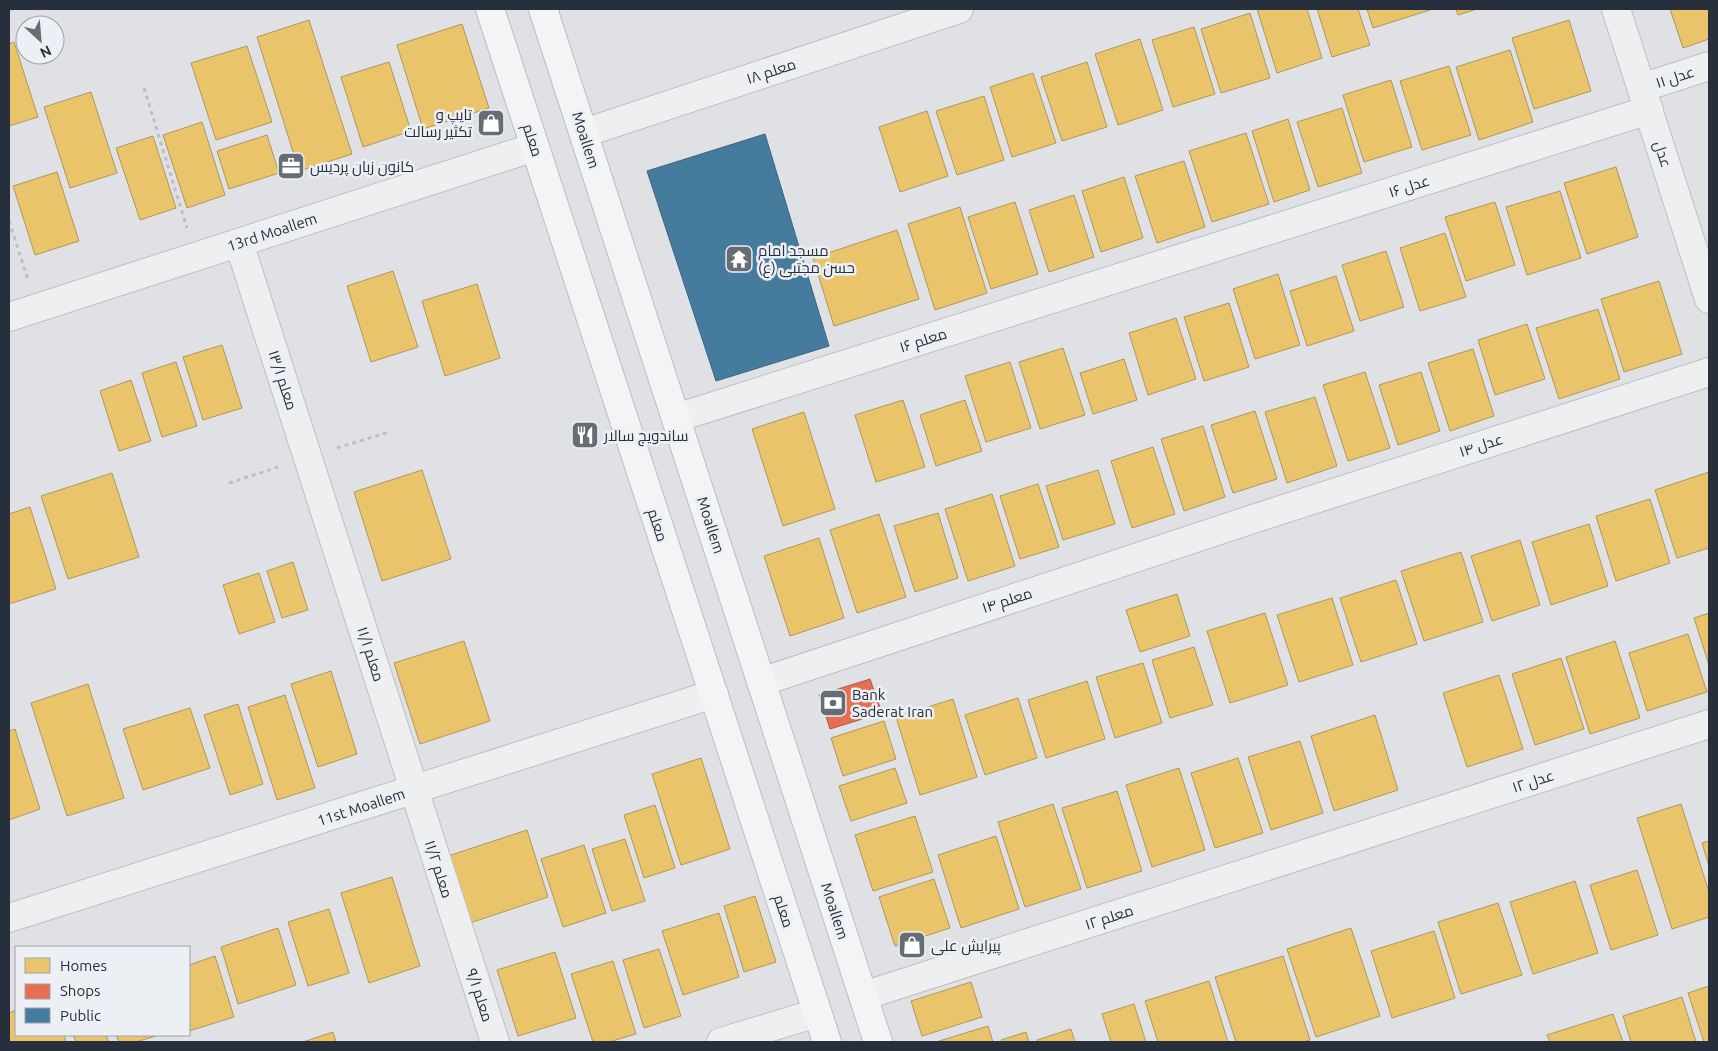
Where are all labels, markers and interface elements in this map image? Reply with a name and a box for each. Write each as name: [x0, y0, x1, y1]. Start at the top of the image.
north arrow: [15, 15, 65, 65]
text: N: [37, 42, 54, 61]
street label: معلم ۱۸: [744, 55, 799, 89]
street label: عدل ۱۱: [1654, 63, 1697, 92]
place label: تایپ و تکثیر رسالت: [404, 106, 472, 141]
shop icon: تایپ و تکثیر رسالت: [476, 108, 506, 138]
street label: Moallem: [569, 110, 603, 170]
street label: معلم: [518, 121, 546, 159]
street label: عدل: [1650, 139, 1675, 170]
office icon: کانون زبان پردیس: [276, 151, 306, 181]
place label: کانون زبان پردیس: [310, 158, 414, 177]
street label: عدل ۱۶: [1386, 171, 1432, 202]
street label: 13rd Moallem: [225, 209, 319, 255]
place label: مسجد امام حسن مجتبی (ع): [758, 242, 855, 279]
temple icon: مسجد امام حسن مجتبی (ع): [724, 244, 754, 274]
street label: معلم ۱۶‌: [897, 324, 950, 358]
street label: معلم ۱۳/۱: [263, 348, 301, 413]
restaurant icon: ساندویچ سالار: [570, 420, 600, 450]
place label: ساندویچ سالار: [603, 427, 688, 447]
street label: عدل ۱۴: [1457, 430, 1505, 461]
street label: Moallem: [694, 495, 728, 555]
street label: معلم: [643, 506, 671, 544]
street label: معلم ۱۴: [980, 584, 1035, 618]
street label: معلم ۱۱/۱: [352, 624, 388, 684]
place label: Bank Saderat Iran: [852, 686, 933, 720]
bank icon: Bank Saderat Iran: [818, 688, 848, 718]
street label: عدل ۱۲: [1510, 766, 1556, 797]
street label: 11st Moallem: [315, 785, 407, 829]
street label: معلم ۱۱/۲: [420, 838, 456, 901]
street label: Moallem: [818, 881, 852, 941]
street label: معلم: [769, 892, 797, 930]
street label: معلم ۱۲: [1083, 901, 1136, 935]
shop icon: پیرایش علی: [897, 930, 927, 960]
place label: پیرایش علی: [931, 937, 1001, 956]
legend: [15, 946, 190, 1036]
text: Homes: [60, 957, 107, 974]
street label: معلم ۹/۱: [462, 966, 497, 1024]
text: Shops: [60, 982, 101, 999]
text: Public: [60, 1007, 101, 1024]

